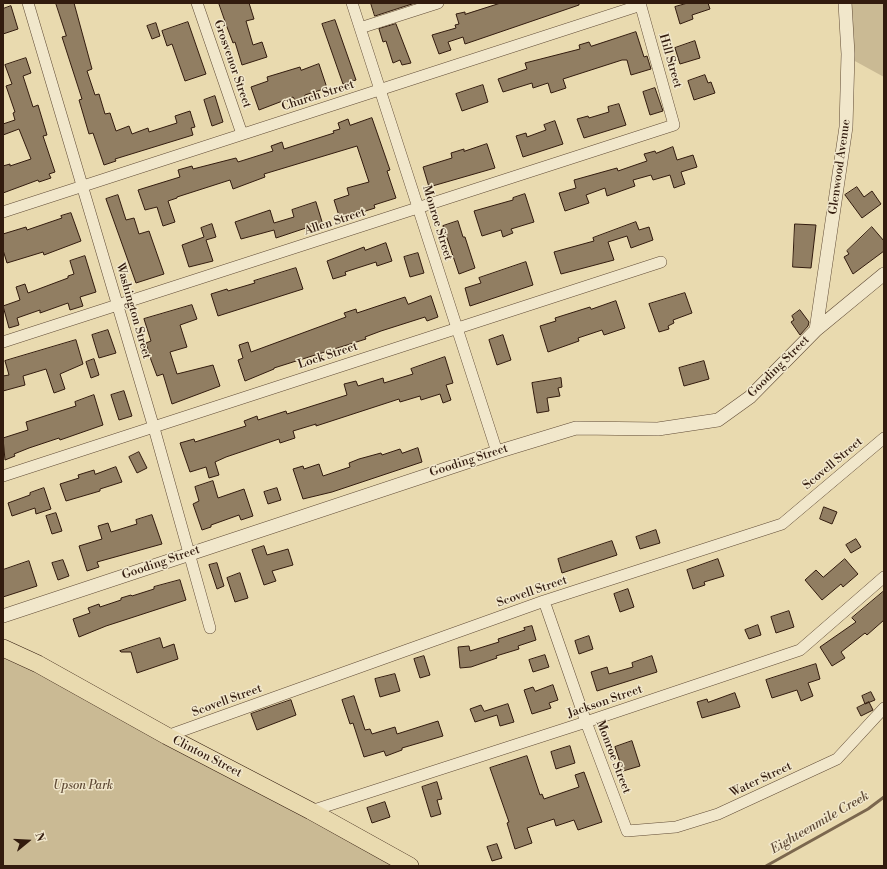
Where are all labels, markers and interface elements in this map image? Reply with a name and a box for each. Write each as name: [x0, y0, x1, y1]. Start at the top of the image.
street label: Grosvenor Street: [210, 18, 254, 110]
street label: Hill Street: [655, 32, 685, 90]
street label: Church Street: [280, 77, 356, 115]
street label: Glenwood Avenue: [826, 118, 854, 216]
street label: Monroe Street: [419, 184, 455, 262]
street label: Allen Street: [303, 205, 367, 239]
street label: Washington Street: [112, 261, 154, 361]
street label: Gooding Street: [745, 333, 813, 401]
street label: Lock Street: [296, 340, 360, 372]
street label: Scovell Street: [800, 435, 866, 493]
street label: Gooding Street: [428, 442, 510, 480]
street label: Gooding Street: [120, 543, 202, 583]
street label: Scovell Street: [495, 573, 569, 611]
street label: Scovell Street: [190, 682, 264, 720]
street label: Jackson Street: [566, 682, 644, 722]
street label: Monroe Street: [592, 718, 634, 796]
street label: Clinton Street: [170, 733, 244, 781]
street label: Water Street: [728, 759, 794, 801]
park label: Upson Park: [53, 779, 113, 793]
water label: Eighteenmile Creek: [768, 789, 872, 857]
north arrow: [8, 821, 48, 861]
text: N: [31, 831, 47, 844]

